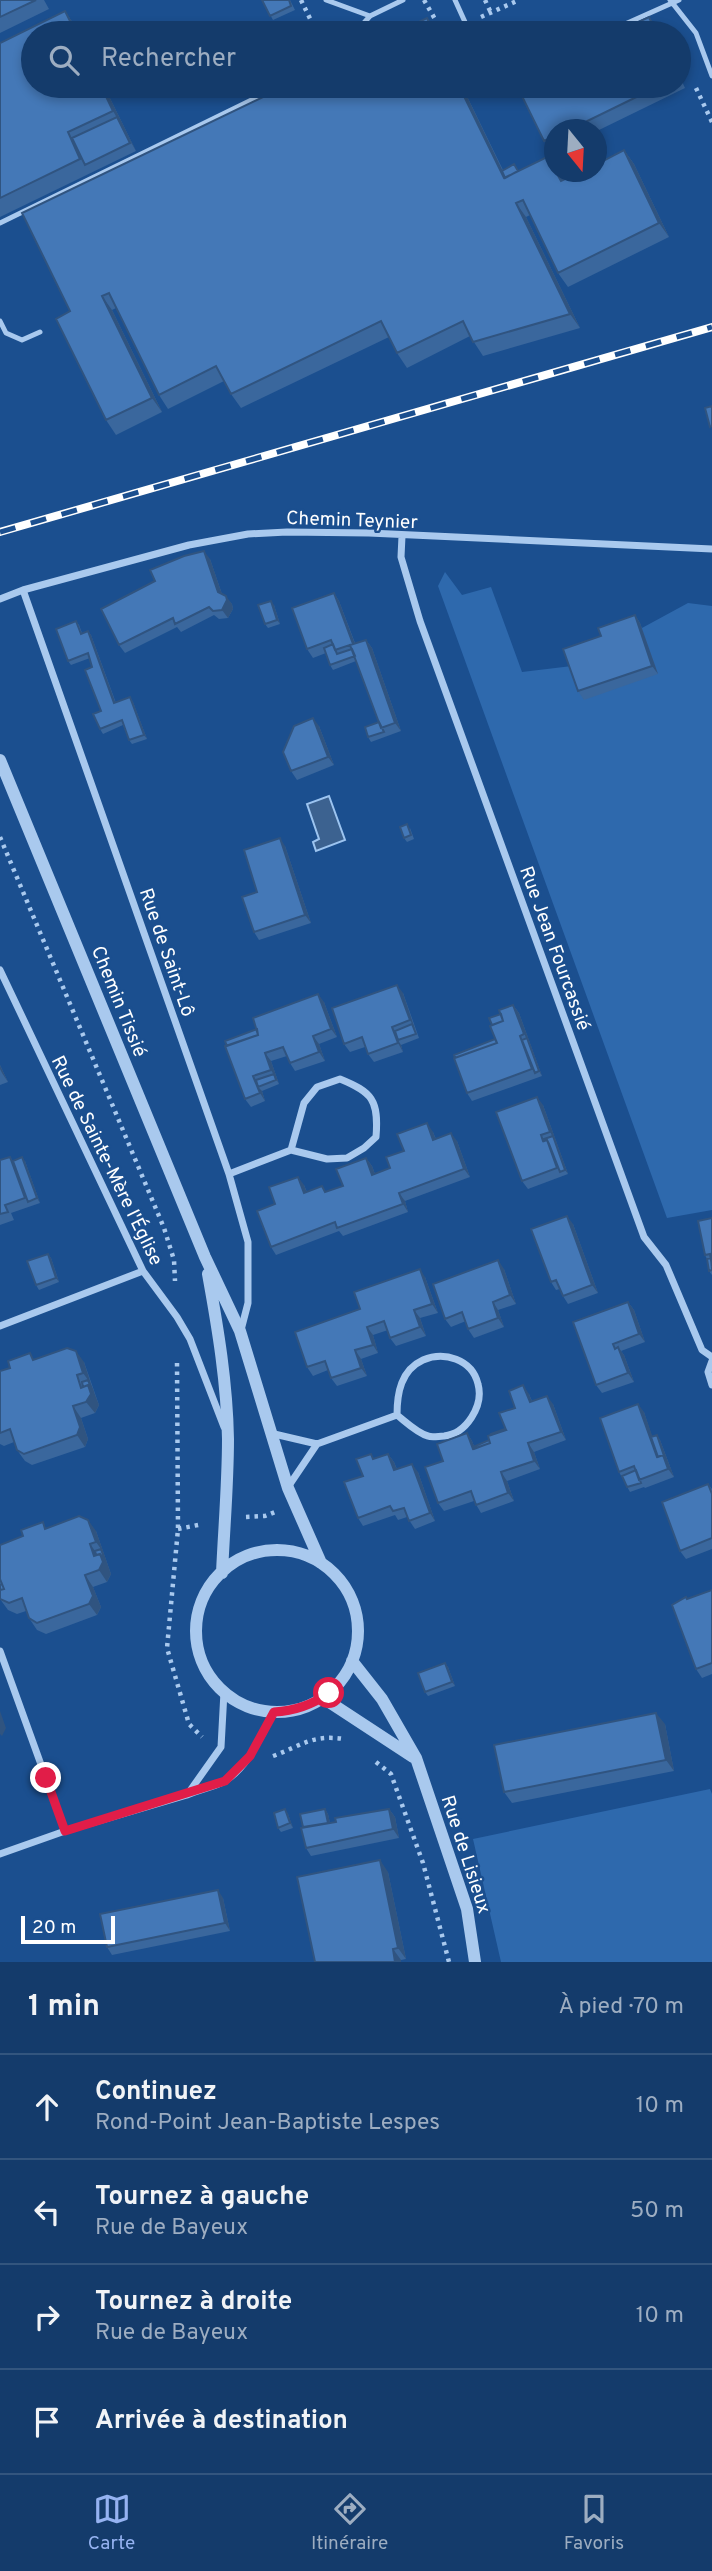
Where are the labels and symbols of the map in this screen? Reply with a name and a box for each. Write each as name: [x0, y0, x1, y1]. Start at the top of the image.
north arrow: [544, 119, 607, 182]
street label: Chemin Teynier: [286, 507, 419, 535]
street label: Rue Jean Fourcassié: [513, 863, 595, 1034]
street label: Rue de Saint-Lô: [133, 885, 199, 1020]
street label: Chemin Tissié: [85, 943, 151, 1061]
street label: Rue de Sainte-Mère l'Église: [45, 1052, 168, 1270]
route start: [313, 1677, 344, 1708]
route end: [30, 1762, 61, 1793]
street label: Rue de Lisieux: [435, 1792, 496, 1917]
scale bar: [21, 1913, 116, 1945]

